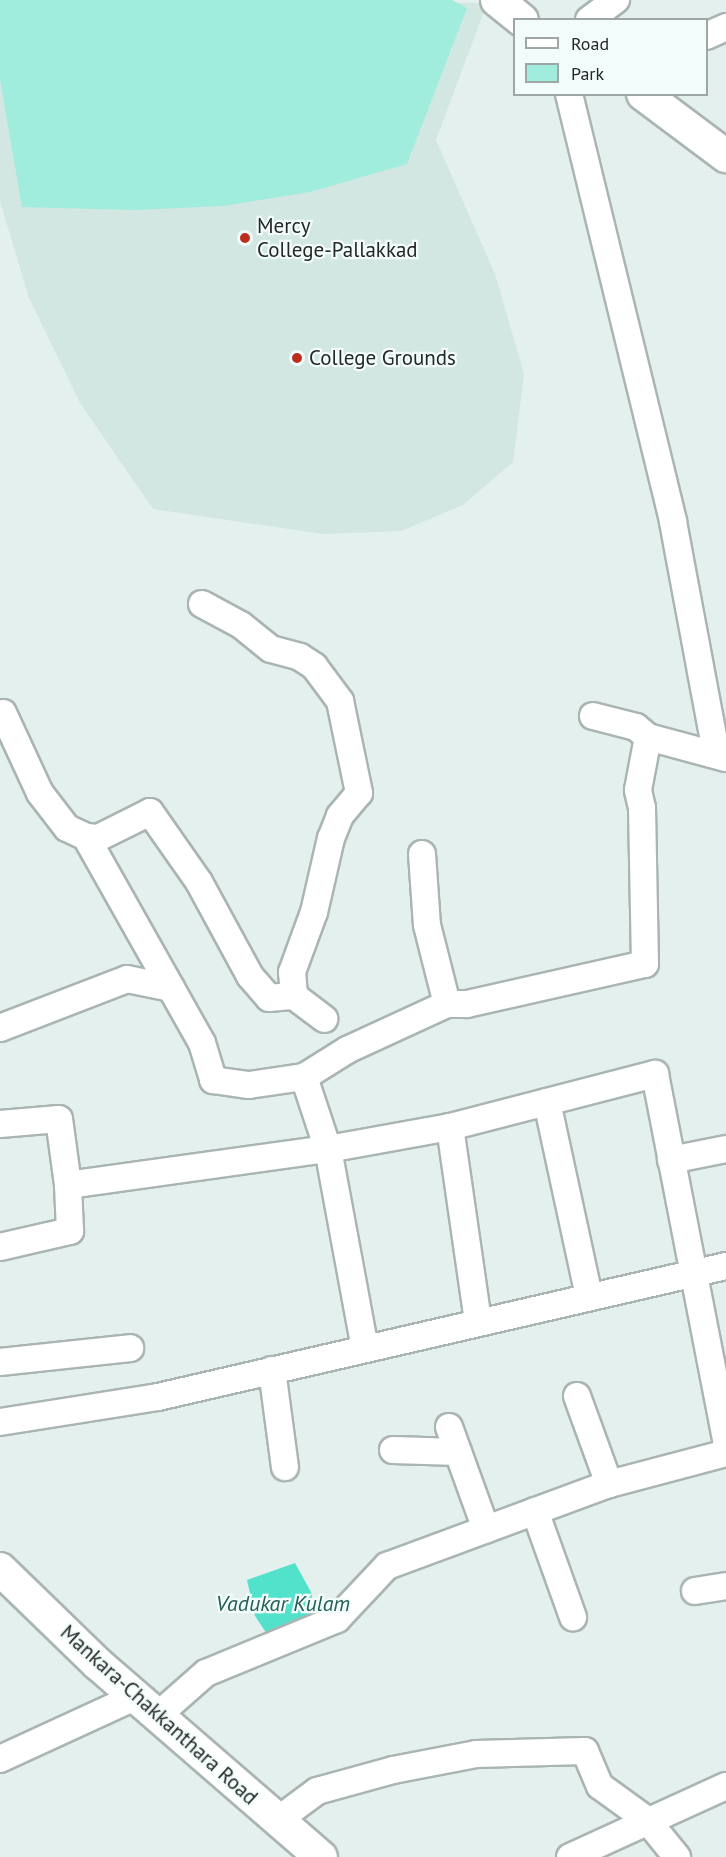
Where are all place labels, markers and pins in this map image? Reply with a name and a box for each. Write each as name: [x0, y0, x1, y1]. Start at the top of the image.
place label: Mercy College-Pallakkad: [257, 213, 418, 263]
marker: Mercy College-Pallakkad: [238, 231, 252, 245]
place label: College Grounds: [309, 345, 456, 371]
marker: College Grounds: [290, 351, 304, 365]

